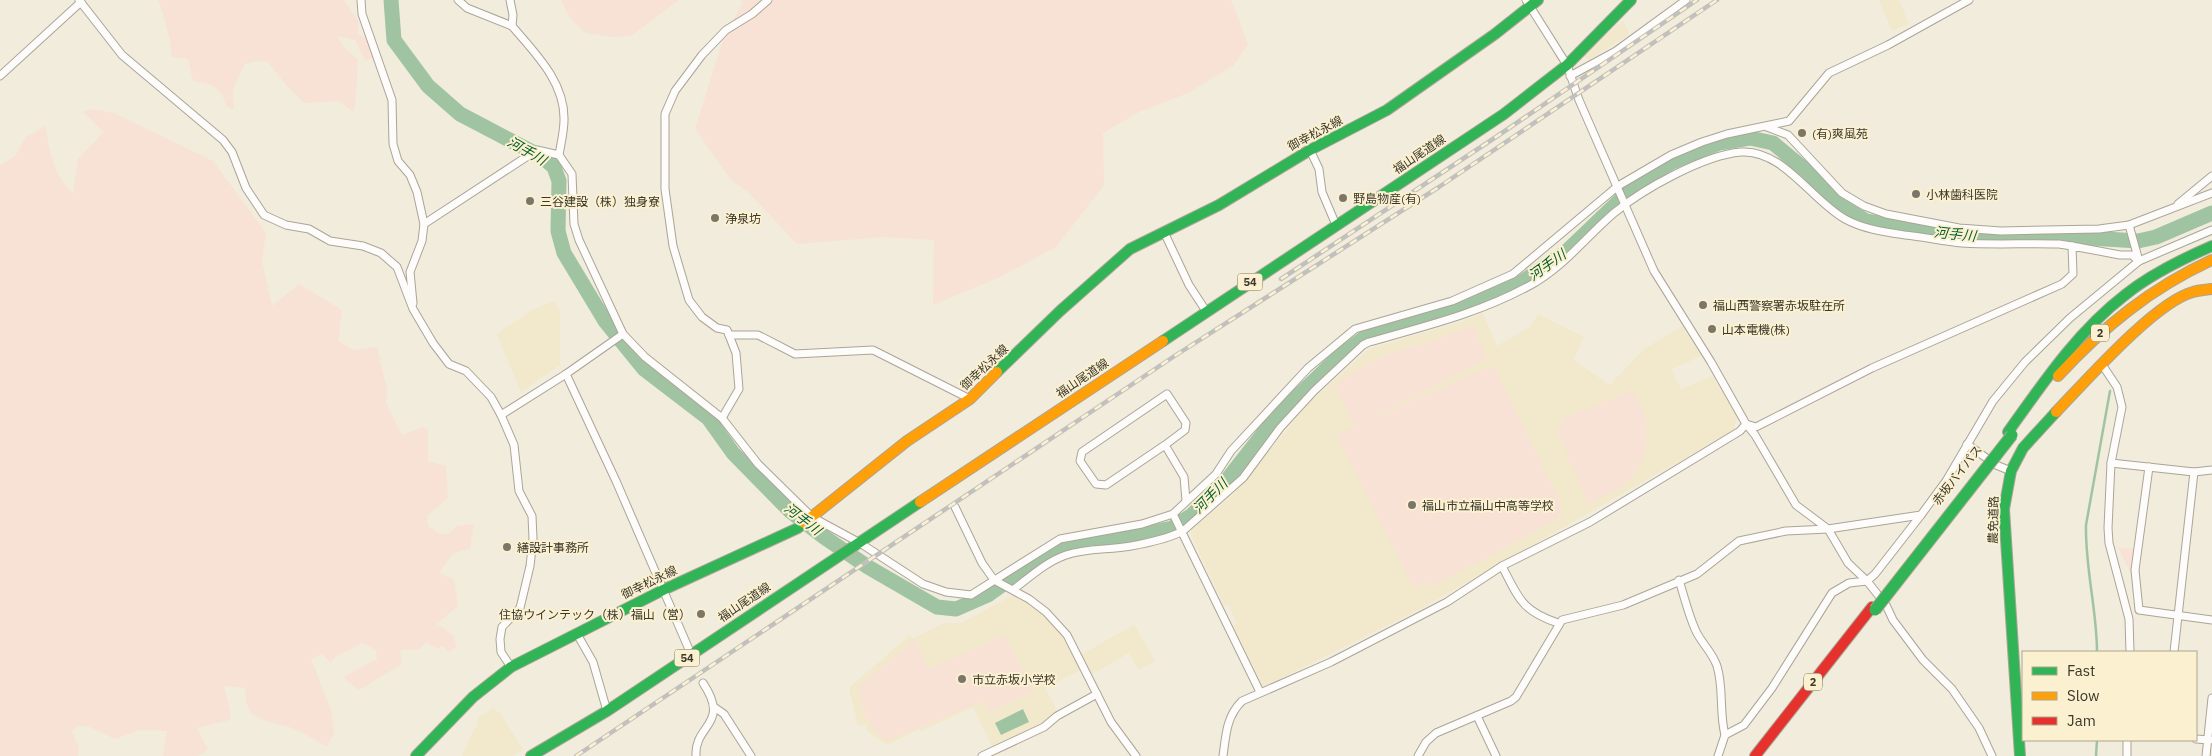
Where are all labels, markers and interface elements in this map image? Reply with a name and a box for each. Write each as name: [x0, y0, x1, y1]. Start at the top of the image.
street label: 御幸松永線: [1285, 112, 1345, 154]
place label: (有)爽風苑: [1812, 126, 1868, 141]
marker: (有)爽風苑: [1796, 127, 1808, 139]
street label: 福山尾道線: [1390, 131, 1448, 177]
water label: 河手川: [504, 133, 551, 170]
place label: 小林歯科医院: [1926, 187, 1998, 202]
marker: 小林歯科医院: [1910, 188, 1922, 200]
place label: 野島物産(有): [1353, 191, 1421, 206]
marker: 野島物産(有): [1337, 192, 1349, 204]
place label: 三谷建設（株）独身寮: [540, 194, 660, 209]
marker: 三谷建設（株）独身寮: [524, 195, 536, 207]
place label: 浄泉坊: [725, 211, 761, 226]
marker: 浄泉坊: [709, 212, 721, 224]
water label: 河手川: [1933, 223, 1979, 245]
water label: 河手川: [1525, 244, 1571, 284]
road number: 54: [1238, 274, 1262, 290]
place label: 福山西警察署赤坂駐在所: [1713, 298, 1845, 313]
marker: 福山西警察署赤坂駐在所: [1697, 299, 1709, 311]
place label: 山本電機(株): [1722, 322, 1790, 337]
marker: 山本電機(株): [1706, 323, 1718, 335]
road number: 2: [2091, 324, 2109, 342]
street label: 御幸松永線: [957, 341, 1011, 393]
street label: 福山尾道線: [1053, 355, 1111, 401]
street label: 赤坂バイパス: [1929, 442, 1985, 508]
water label: 河手川: [1189, 473, 1233, 517]
street label: 農免道路: [1985, 496, 2001, 544]
place label: 福山市立福山中高等学校: [1422, 498, 1554, 513]
water label: 河手川: [781, 499, 827, 540]
marker: 福山市立福山中高等学校: [1406, 499, 1418, 511]
place label: 繕設計事務所: [517, 540, 589, 555]
marker: 繕設計事務所: [501, 541, 513, 553]
street label: 御幸松永線: [619, 562, 679, 602]
street label: 福山尾道線: [715, 579, 773, 625]
place label: 住協ウインテック（株）福山（営）: [499, 607, 691, 622]
marker: 住協ウインテック（株）福山（営）: [695, 608, 707, 620]
road number: 54: [674, 650, 700, 666]
legend: [2022, 651, 2197, 741]
text: Fast: [2067, 661, 2095, 680]
place label: 市立赤坂小学校: [972, 672, 1056, 687]
marker: 市立赤坂小学校: [956, 673, 968, 685]
road number: 2: [1804, 674, 1822, 690]
text: Slow: [2067, 686, 2100, 705]
text: Jam: [2067, 711, 2096, 730]

